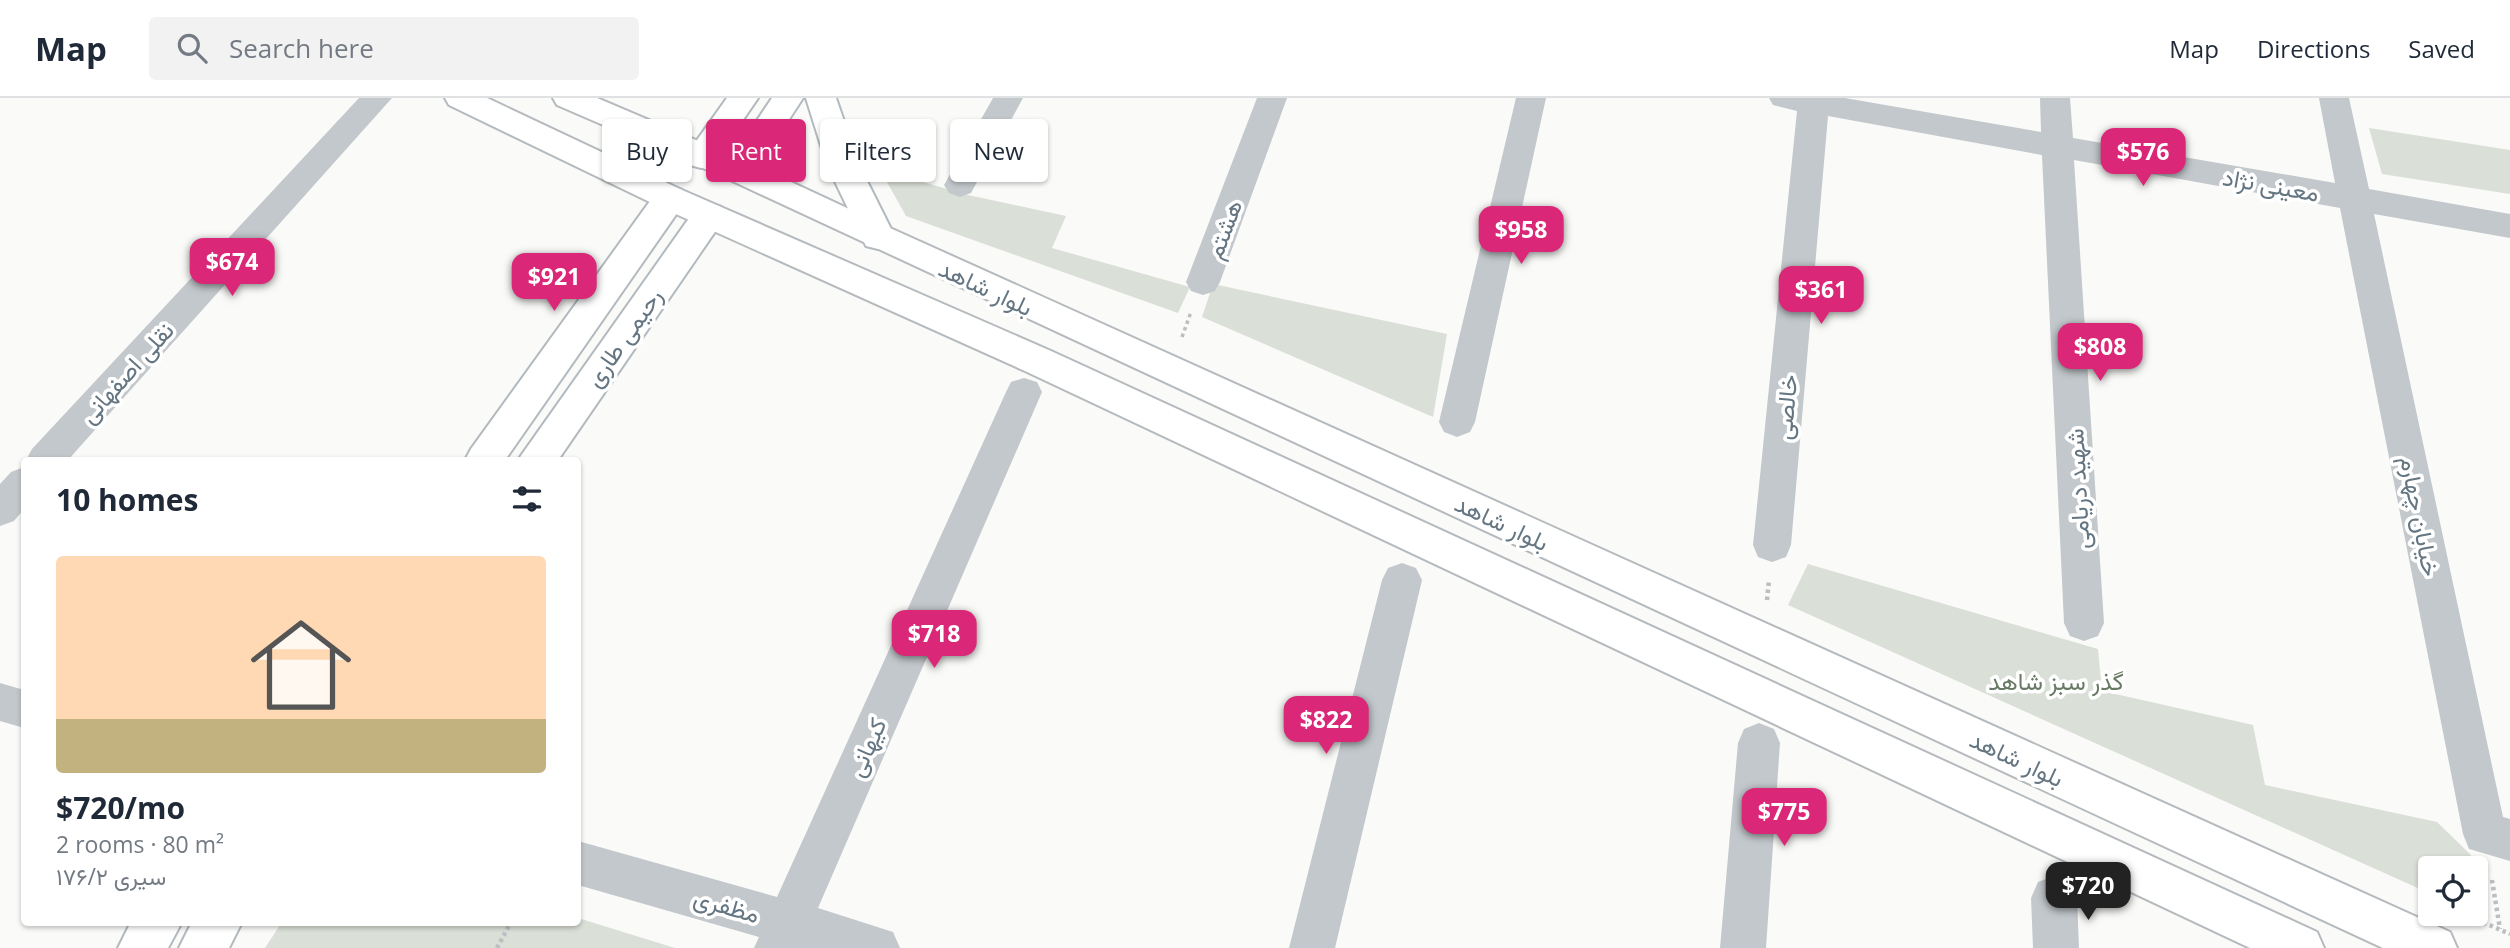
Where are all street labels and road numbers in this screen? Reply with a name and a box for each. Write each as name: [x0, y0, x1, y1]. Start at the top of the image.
street label: معینی نژاد: [2220, 159, 2322, 209]
street label: هشتم: [1197, 195, 1250, 264]
street label: بلوار شاهد: [934, 251, 1038, 323]
street label: رحیمی طاری: [577, 281, 669, 393]
street label: نقلی اصفهانی: [71, 314, 181, 430]
street label: خالصی: [1766, 373, 1804, 441]
street label: شهید دریامی: [2057, 428, 2097, 550]
street label: خیابان چهارم: [2392, 453, 2449, 579]
street label: بلوار شاهد: [1450, 486, 1554, 558]
street label: کیهانی: [838, 712, 894, 782]
street label: بلوار شاهد: [1965, 722, 2069, 794]
street label: مظفری: [690, 880, 764, 930]

